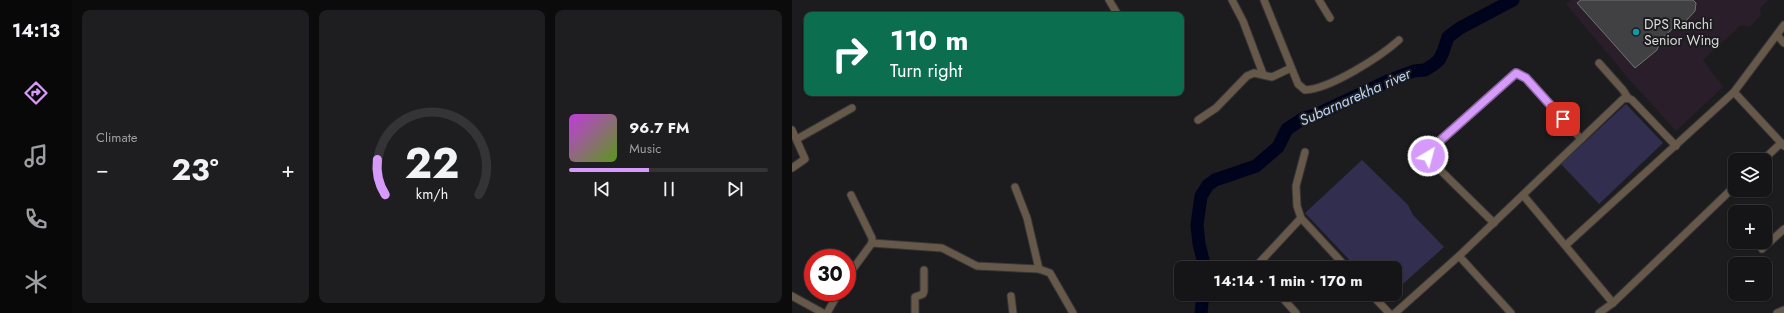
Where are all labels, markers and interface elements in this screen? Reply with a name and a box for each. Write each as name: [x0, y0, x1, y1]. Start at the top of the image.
place label: DPS Ranchi Senior Wing: [1644, 14, 1719, 50]
text: 14:13: [12, 18, 60, 44]
text: 110 m: [890, 20, 968, 61]
marker: DPS Ranchi Senior Wing: [1631, 27, 1641, 37]
icon: right: [824, 28, 876, 80]
text: Turn right: [890, 58, 962, 84]
water label: Subarnarekha river: [1296, 62, 1415, 131]
icon: directions: [22, 79, 50, 107]
pin: [1546, 102, 1580, 136]
icon: arrive: [1552, 108, 1574, 130]
text: 96.7 FM: [629, 117, 689, 139]
text: Climate: [96, 128, 137, 147]
text: 22: [405, 132, 459, 193]
position arrow: [1407, 135, 1449, 177]
text: Music: [629, 139, 662, 158]
icon: music: [22, 142, 50, 170]
text: 23°: [171, 148, 219, 191]
text: −: [96, 153, 109, 185]
text: +: [281, 153, 295, 185]
map controls: [1728, 153, 1772, 301]
button: layers: [1728, 153, 1772, 197]
icon: previous: [591, 178, 613, 200]
icon: pause: [658, 178, 680, 200]
icon: next: [724, 178, 746, 200]
text: km/h: [416, 183, 448, 203]
icon: phone: [22, 205, 50, 233]
button: +: [1728, 205, 1772, 249]
speed limit sign: 30: [804, 249, 856, 301]
button: −: [1728, 257, 1772, 301]
icon: climate: [22, 268, 50, 296]
text: 14:14 · 1 min · 170 m: [1213, 270, 1363, 292]

